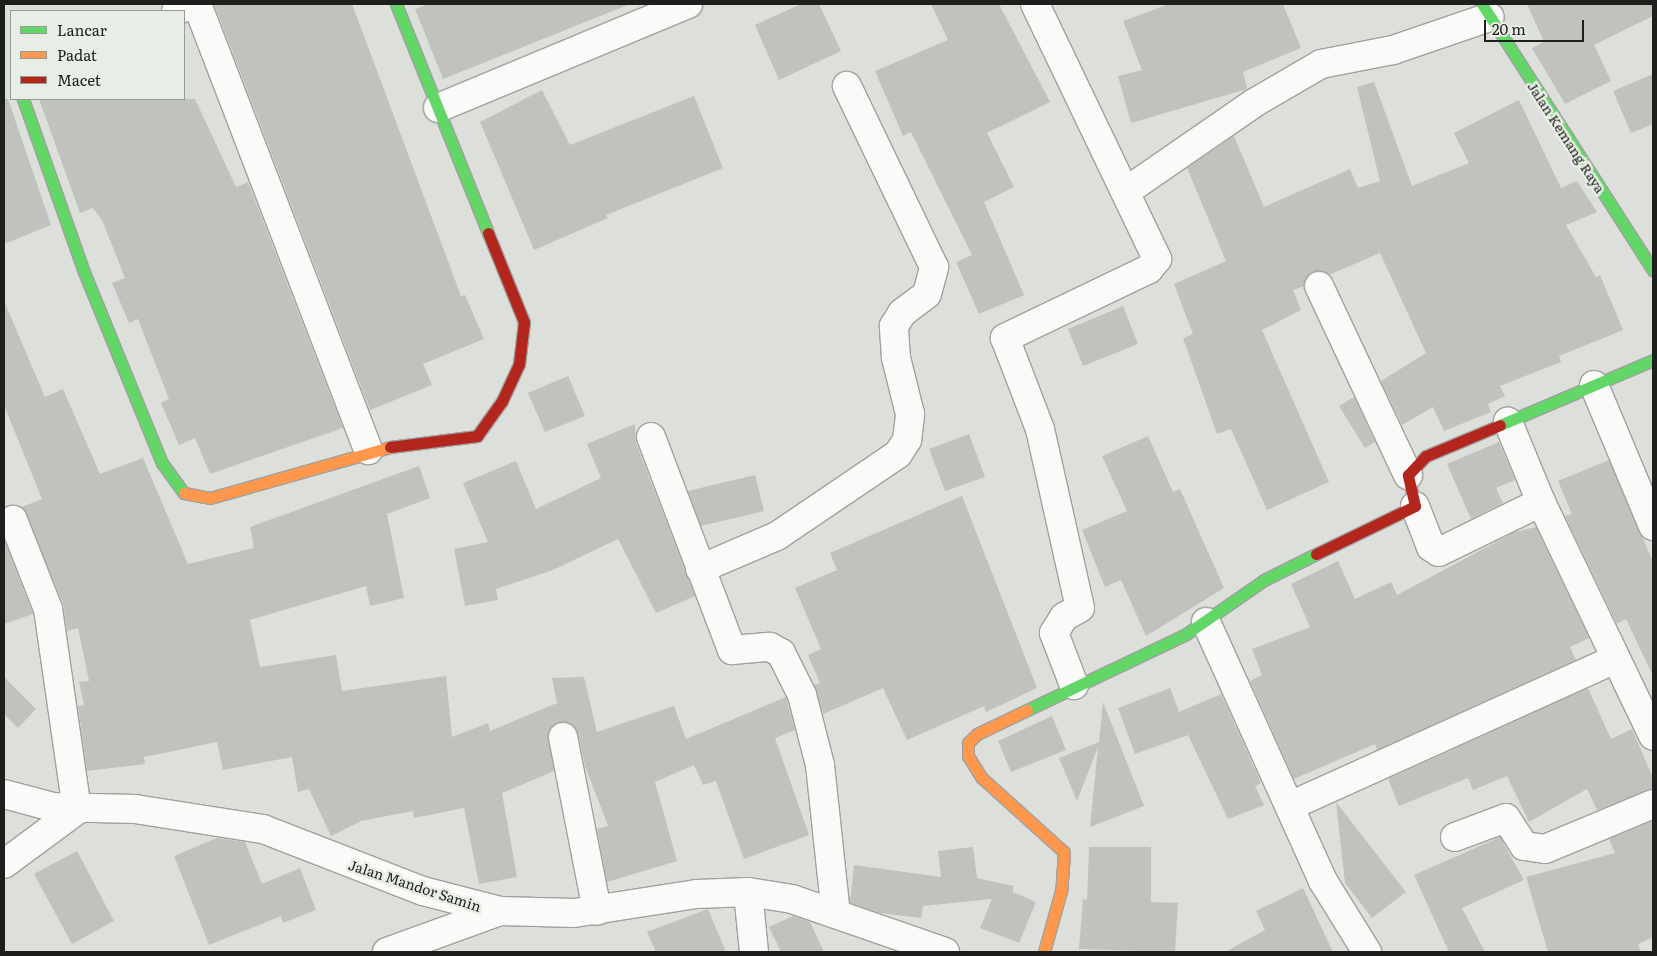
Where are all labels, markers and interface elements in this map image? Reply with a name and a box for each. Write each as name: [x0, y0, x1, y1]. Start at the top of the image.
legend: [10, 10, 185, 100]
scale bar: [1487, 10, 1587, 42]
text: 20 m: [1492, 17, 1526, 40]
text: Lancar: [57, 18, 107, 41]
text: Padat: [57, 43, 97, 66]
text: Macet: [57, 68, 101, 91]
street label: Jalan Kemang Raya: [1525, 78, 1609, 196]
street label: Jalan Mandor Samin: [347, 856, 483, 914]

